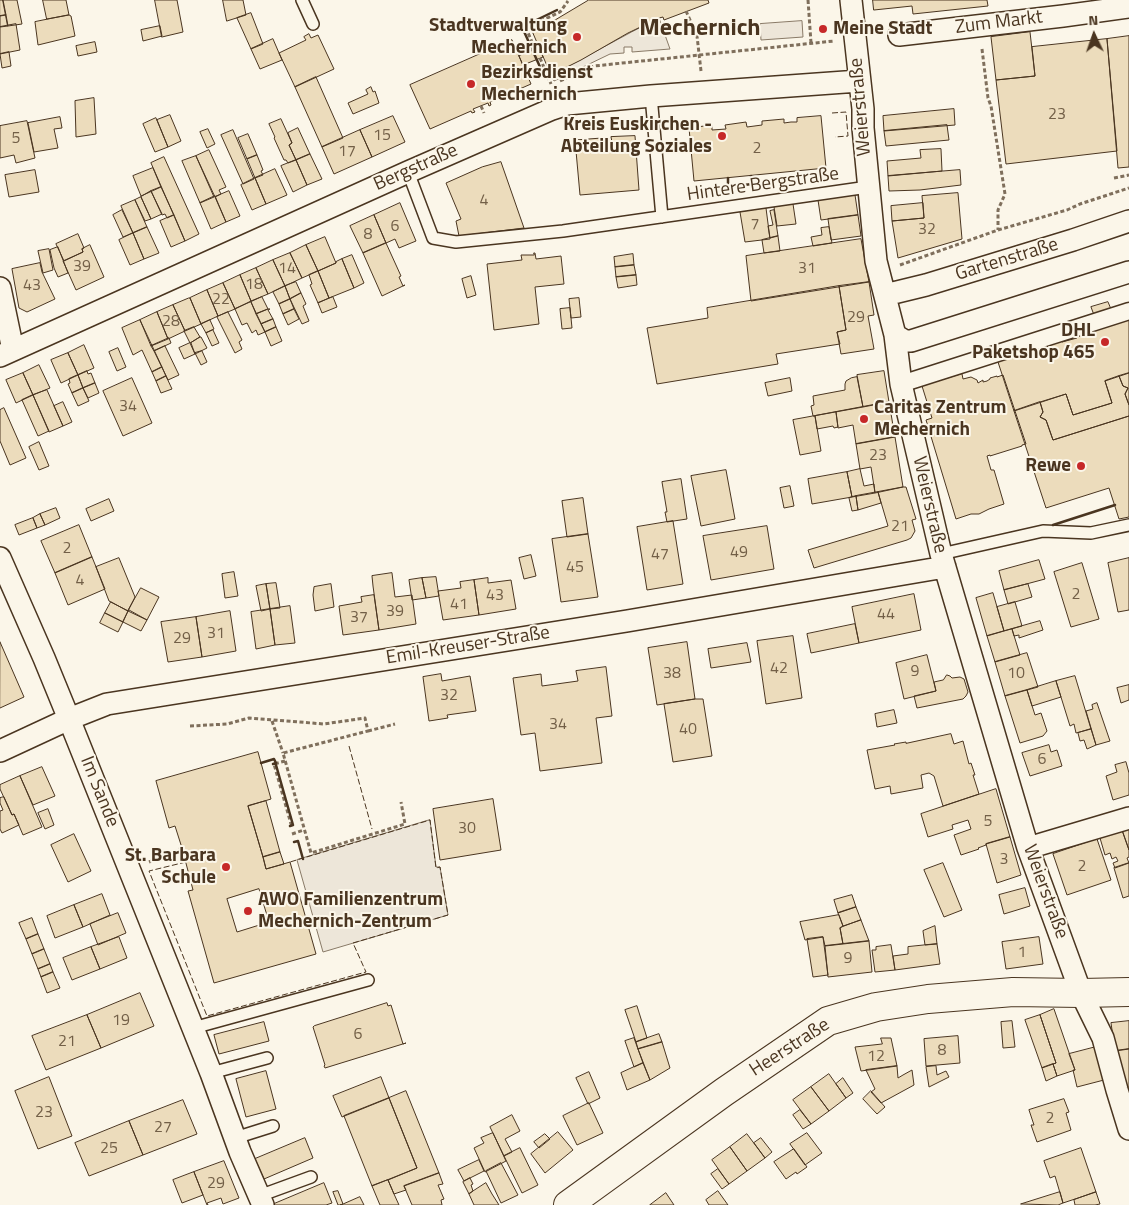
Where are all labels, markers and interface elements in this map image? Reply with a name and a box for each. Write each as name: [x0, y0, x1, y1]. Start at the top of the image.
street label: Zum Markt: [954, 6, 1044, 40]
text: N: [1088, 9, 1099, 30]
north arrow: [1069, 10, 1119, 60]
place label: Stadtverwaltung Mechernich: [429, 15, 567, 59]
district label: Mechernich: [639, 15, 761, 43]
place label: Meine Stadt: [833, 18, 932, 40]
marker: Meine Stadt: [817, 23, 829, 35]
marker: Stadtverwaltung Mechernich: [571, 31, 583, 43]
street label: Weierstraße: [845, 57, 877, 157]
place label: Bezirksdienst Mechernich: [481, 62, 593, 106]
marker: Bezirksdienst Mechernich: [465, 78, 477, 90]
house number: 23: [1048, 105, 1066, 125]
place label: Kreis Euskirchen - Abteilung Soziales: [561, 114, 712, 158]
house number: 15: [373, 126, 391, 146]
house number: 5: [12, 129, 20, 149]
marker: Kreis Euskirchen - Abteilung Soziales: [716, 130, 728, 142]
street label: Bergstraße: [370, 139, 462, 197]
house number: 2: [753, 139, 761, 159]
house number: 17: [338, 142, 356, 162]
street label: Hintere Bergstraße: [686, 163, 840, 207]
house number: 4: [480, 191, 488, 211]
house number: 7: [751, 215, 759, 235]
house number: 6: [391, 217, 399, 237]
house number: 32: [918, 220, 936, 240]
house number: 8: [364, 225, 372, 245]
street label: Gartenstraße: [953, 234, 1061, 286]
house number: 39: [73, 257, 91, 277]
house number: 14: [278, 259, 296, 279]
house number: 31: [798, 259, 816, 279]
house number: 18: [245, 275, 263, 295]
house number: 43: [23, 276, 41, 296]
house number: 22: [212, 290, 230, 310]
house number: 29: [847, 308, 865, 328]
house number: 28: [162, 312, 180, 332]
place label: DHL Paketshop 465: [972, 320, 1095, 364]
marker: DHL Paketshop 465: [1099, 336, 1111, 348]
house number: 34: [119, 397, 137, 417]
place label: Caritas Zentrum Mechernich: [874, 397, 1006, 441]
marker: Caritas Zentrum Mechernich: [858, 413, 870, 425]
house number: 23: [869, 446, 887, 466]
street label: Weierstraße: [907, 454, 951, 556]
place label: Rewe: [1025, 455, 1071, 477]
marker: Rewe: [1075, 460, 1087, 472]
house number: 21: [891, 517, 909, 537]
house number: 2: [63, 539, 71, 559]
house number: 49: [730, 543, 748, 563]
house number: 47: [651, 545, 669, 565]
house number: 45: [566, 558, 584, 578]
house number: 4: [76, 571, 84, 591]
house number: 2: [1072, 585, 1080, 605]
house number: 43: [486, 586, 504, 606]
house number: 41: [450, 595, 468, 615]
house number: 39: [386, 602, 404, 622]
house number: 44: [877, 605, 895, 625]
house number: 37: [350, 608, 368, 628]
street label: Emil-Kreuser-Straße: [385, 622, 551, 670]
house number: 31: [207, 624, 225, 644]
house number: 29: [173, 629, 191, 649]
house number: 42: [770, 659, 788, 679]
house number: 9: [911, 662, 919, 682]
house number: 38: [663, 664, 681, 684]
house number: 10: [1007, 664, 1025, 684]
house number: 32: [440, 686, 458, 706]
house number: 34: [549, 715, 567, 735]
house number: 40: [679, 720, 697, 740]
house number: 6: [1038, 750, 1046, 770]
street label: Im Sande: [74, 753, 124, 831]
house number: 5: [984, 812, 992, 832]
house number: 30: [458, 819, 476, 839]
street label: Weierstraße: [1017, 842, 1073, 942]
place label: St. Barbara Schule: [125, 845, 216, 889]
house number: 3: [1000, 850, 1008, 870]
house number: 2: [1078, 857, 1086, 877]
marker: St. Barbara Schule: [220, 861, 232, 873]
place label: AWO Familienzentrum Mechernich-Zentrum: [258, 889, 443, 933]
marker: AWO Familienzentrum Mechernich-Zentrum: [242, 905, 254, 917]
house number: 1: [1018, 943, 1026, 963]
house number: 9: [844, 949, 852, 969]
house number: 19: [112, 1011, 130, 1031]
street label: Heerstraße: [746, 1014, 834, 1082]
house number: 6: [354, 1025, 362, 1045]
house number: 21: [58, 1032, 76, 1052]
house number: 8: [938, 1041, 946, 1061]
house number: 12: [867, 1047, 885, 1067]
house number: 23: [35, 1103, 53, 1123]
house number: 2: [1046, 1109, 1054, 1129]
house number: 27: [154, 1118, 172, 1138]
house number: 25: [100, 1139, 118, 1159]
house number: 29: [207, 1174, 225, 1194]

